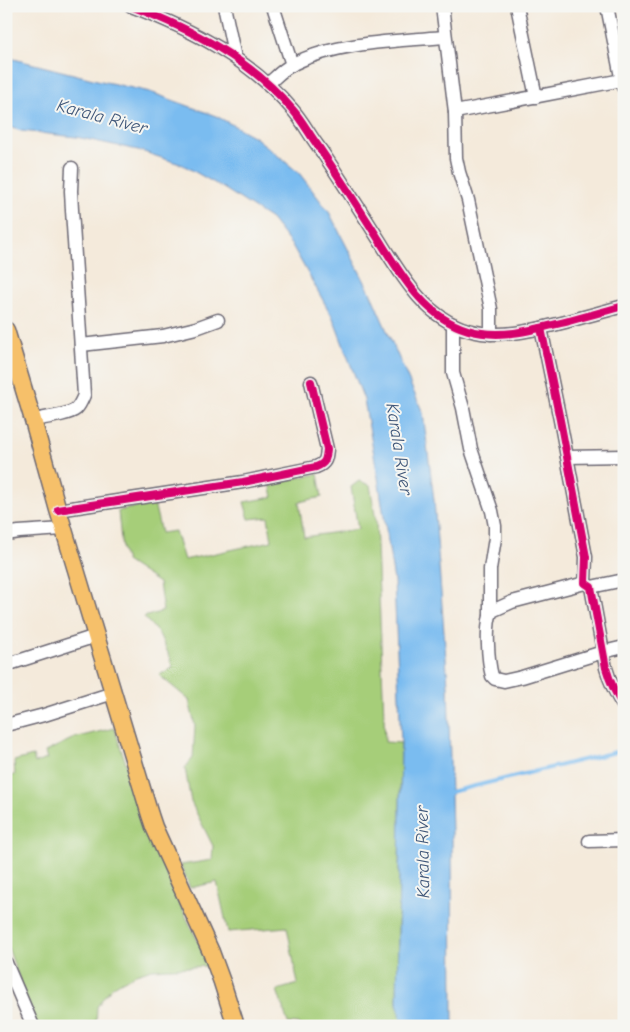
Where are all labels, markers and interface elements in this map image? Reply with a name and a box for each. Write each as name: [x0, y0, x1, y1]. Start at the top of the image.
water label: Karala River: [54, 95, 150, 139]
water label: Karala River: [381, 402, 417, 497]
water label: Karala River: [412, 805, 434, 899]

